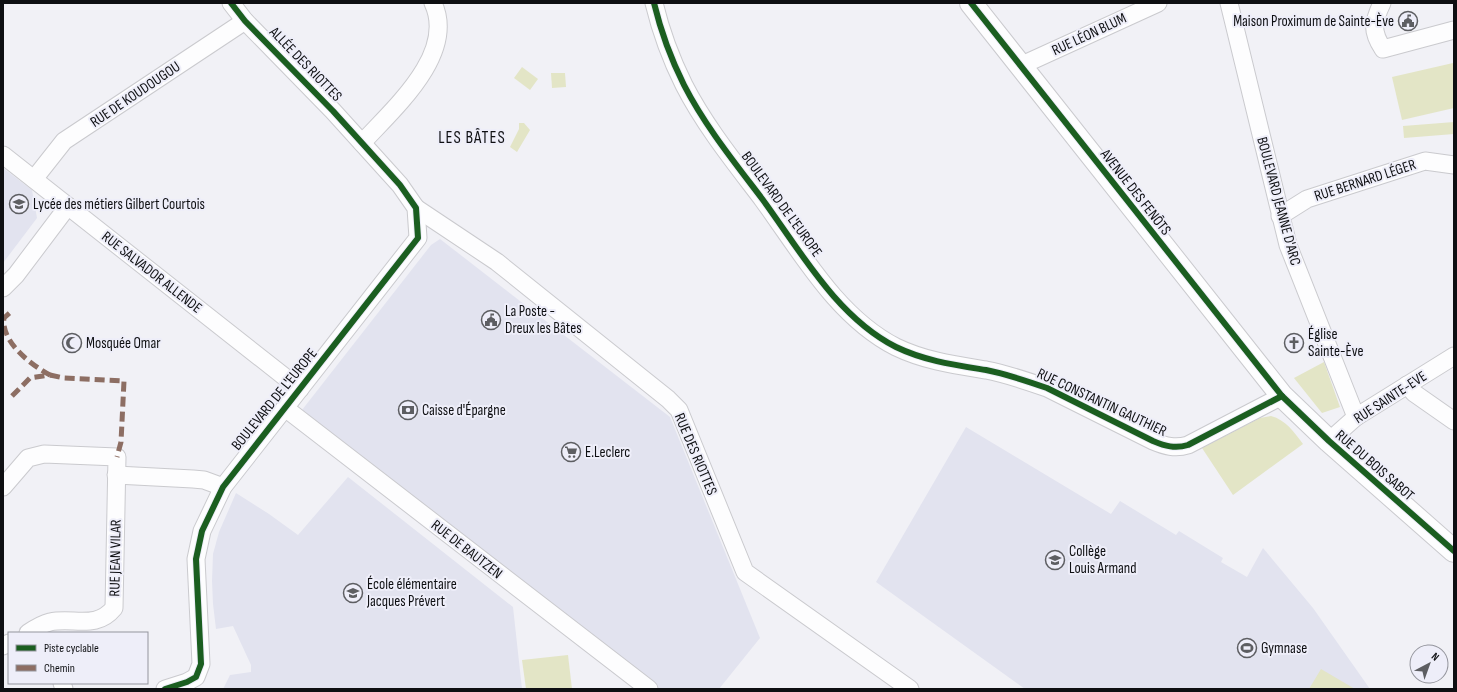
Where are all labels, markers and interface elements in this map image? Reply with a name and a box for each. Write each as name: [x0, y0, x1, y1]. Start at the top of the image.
street label: RUE LÉON BLUM: [1049, 9, 1130, 60]
public building icon: Maison Proximum de Sainte-Ève: [1397, 10, 1419, 32]
place label: Maison Proximum de Sainte-Ève: [1233, 12, 1394, 31]
street label: ALLÉE DES RIOTTES: [265, 22, 346, 106]
street label: RUE DE KOUDOUGOU: [87, 57, 184, 132]
district label: LES BÂTES: [438, 128, 506, 148]
street label: BOULEVARD JEANNE D'ARC: [1252, 135, 1305, 268]
street label: AVENUE DES FENÔTS: [1095, 145, 1175, 239]
street label: BOULEVARD DE L'EUROPE: [737, 148, 826, 261]
street label: RUE BERNARD LÉGER: [1312, 155, 1418, 206]
school or university icon: Lycée des métiers Gilbert Courtois: [8, 193, 30, 215]
place label: Lycée des métiers Gilbert Courtois: [33, 195, 205, 214]
street label: RUE SALVADOR ALLENDE: [98, 227, 206, 317]
place label: La Poste - Dreux les Bâtes: [505, 302, 582, 338]
public building icon: La Poste - Dreux les Bâtes: [480, 309, 502, 331]
place label: Église Sainte-Ève: [1308, 325, 1363, 361]
mosque icon: Mosquée Omar: [61, 332, 83, 354]
church icon: Église Sainte-Ève: [1283, 332, 1305, 354]
place label: Mosquée Omar: [86, 334, 161, 353]
street label: BOULEVARD DE L'EUROPE: [227, 344, 321, 454]
street label: RUE CONSTANTIN GAUTHIER: [1034, 364, 1170, 441]
street label: RUE SAINTE-EVE: [1350, 367, 1430, 428]
bank icon: Caisse d'Épargne: [397, 399, 419, 421]
place label: Caisse d'Épargne: [422, 401, 506, 420]
street label: RUE DES RIOTTES: [670, 410, 721, 498]
street label: RUE DU BOIS SABOT: [1331, 426, 1418, 505]
supermarket icon: E.Leclerc: [560, 441, 582, 463]
place label: E.Leclerc: [585, 443, 630, 462]
street label: RUE DE BAUTZEN: [427, 516, 506, 583]
street label: RUE JEAN VILAR: [105, 519, 126, 597]
place label: Collège Louis Armand: [1069, 542, 1137, 578]
school or university icon: Collège Louis Armand: [1044, 549, 1066, 571]
place label: École élémentaire Jacques Prévert: [366, 575, 457, 611]
school or university icon: École élémentaire Jacques Prévert: [342, 582, 364, 604]
legend: [8, 632, 148, 684]
sports icon: Gymnase: [1236, 637, 1258, 659]
place label: Gymnase: [1261, 639, 1307, 658]
text: Piste cyclable: [44, 641, 99, 656]
north arrow: [1409, 644, 1449, 684]
text: N: [1429, 650, 1442, 664]
text: Chemin: [44, 661, 75, 676]

